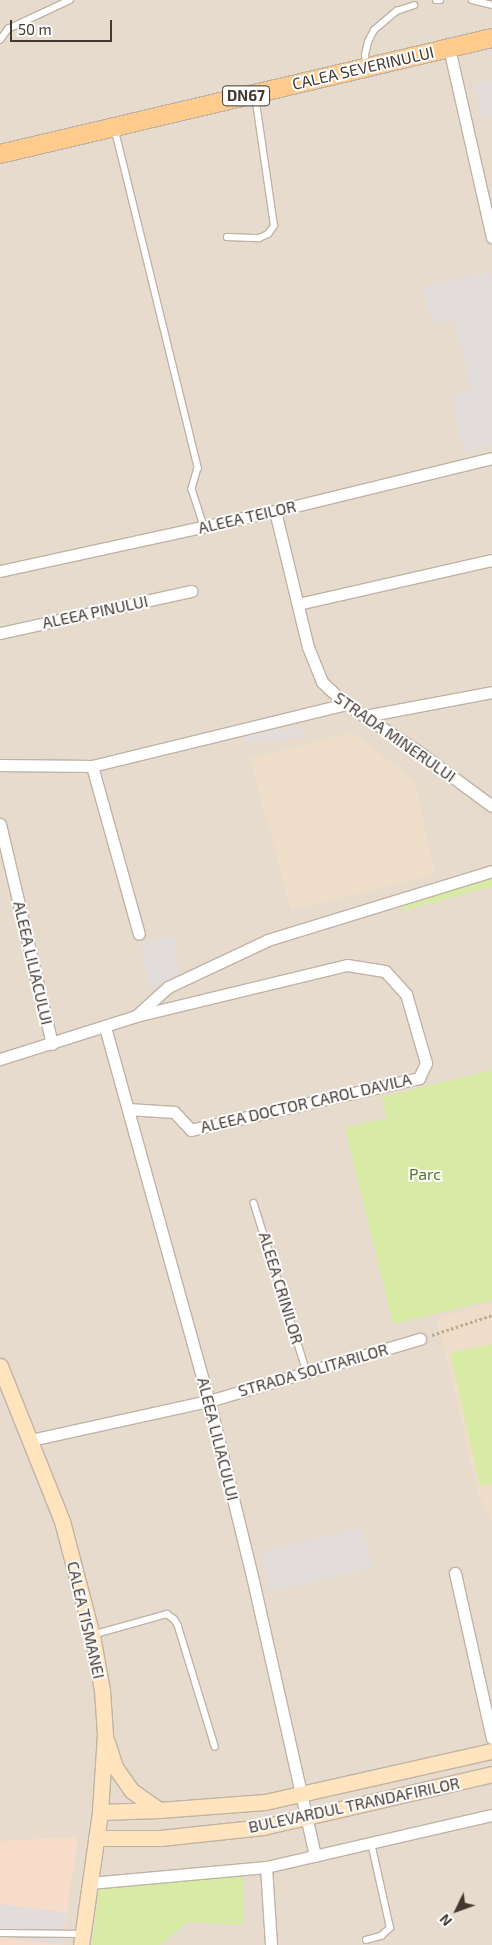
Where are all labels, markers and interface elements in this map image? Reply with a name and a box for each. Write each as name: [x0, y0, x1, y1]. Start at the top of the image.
scale bar: [12, 10, 115, 42]
text: 50 m: [18, 20, 52, 38]
street label: CALEA SEVERINULUI: [290, 42, 436, 94]
road number: DN67: [221, 84, 271, 108]
street label: ALEEA TEILOR: [196, 496, 298, 538]
street label: ALEEA PINULUI: [40, 591, 150, 633]
street label: STRADA MINERULUI: [331, 688, 459, 786]
street label: ALEEA LILIACULUI: [9, 899, 57, 1027]
street label: ALEEA DOCTOR CAROL DAVILA: [198, 1069, 414, 1137]
park label: Parc: [409, 1164, 441, 1184]
street label: ALEEA CRINILOR: [255, 1229, 307, 1347]
street label: STRADA SOLITARILOR: [236, 1339, 390, 1401]
street label: ALEEA LILIACULUI: [193, 1375, 243, 1503]
street label: CALEA TISMANEI: [63, 1559, 109, 1681]
street label: BULEVARDUL TRANDAFIRILOR: [246, 1773, 462, 1837]
north arrow: [432, 1885, 482, 1935]
text: N: [436, 1911, 455, 1930]

